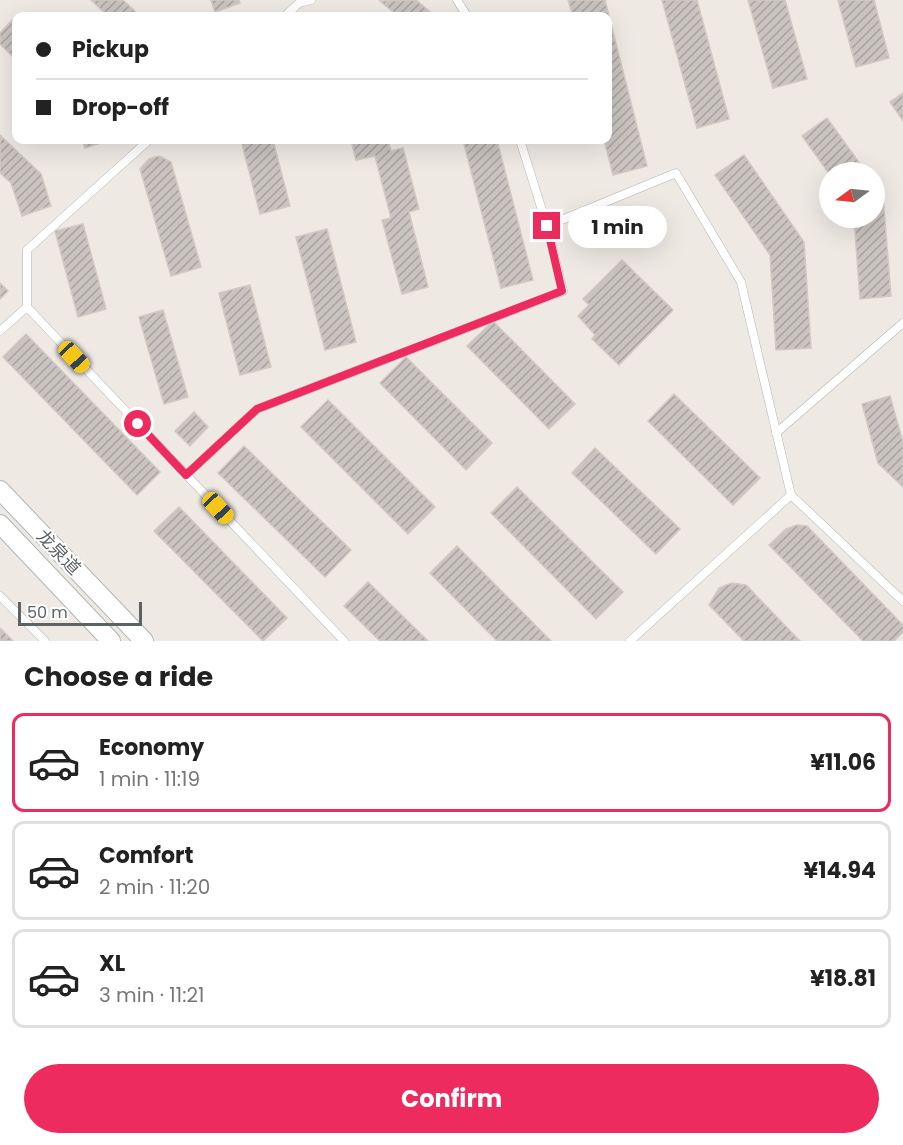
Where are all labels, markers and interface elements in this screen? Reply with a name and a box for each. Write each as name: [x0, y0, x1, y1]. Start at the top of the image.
text: Pickup: [72, 34, 149, 65]
text: Drop-off: [72, 92, 169, 123]
north arrow: [819, 162, 885, 228]
map controls: [819, 162, 885, 228]
callout: 1 min: [568, 205, 667, 247]
route end: [533, 212, 560, 239]
text: 1 min: [591, 213, 644, 241]
car: [55, 338, 93, 376]
route start: [124, 410, 151, 437]
car: [199, 489, 237, 527]
street label: 龙泉道: [31, 524, 87, 580]
scale bar: [18, 599, 142, 626]
text: 50 m: [27, 601, 68, 624]
text: Choose a ride: [24, 658, 213, 695]
text: Economy: [99, 732, 204, 763]
icon: car: [27, 736, 81, 790]
text: ¥11.06: [810, 747, 876, 778]
text: 1 min · 11:19: [99, 765, 200, 793]
text: Comfort: [99, 840, 193, 871]
icon: car: [27, 844, 81, 898]
text: ¥14.94: [803, 855, 876, 886]
text: 2 min · 11:20: [99, 873, 210, 901]
text: XL: [99, 948, 125, 979]
icon: car: [27, 952, 81, 1006]
text: ¥18.81: [810, 963, 876, 994]
text: 3 min · 11:21: [99, 981, 204, 1009]
button: Confirm: [24, 1064, 879, 1133]

